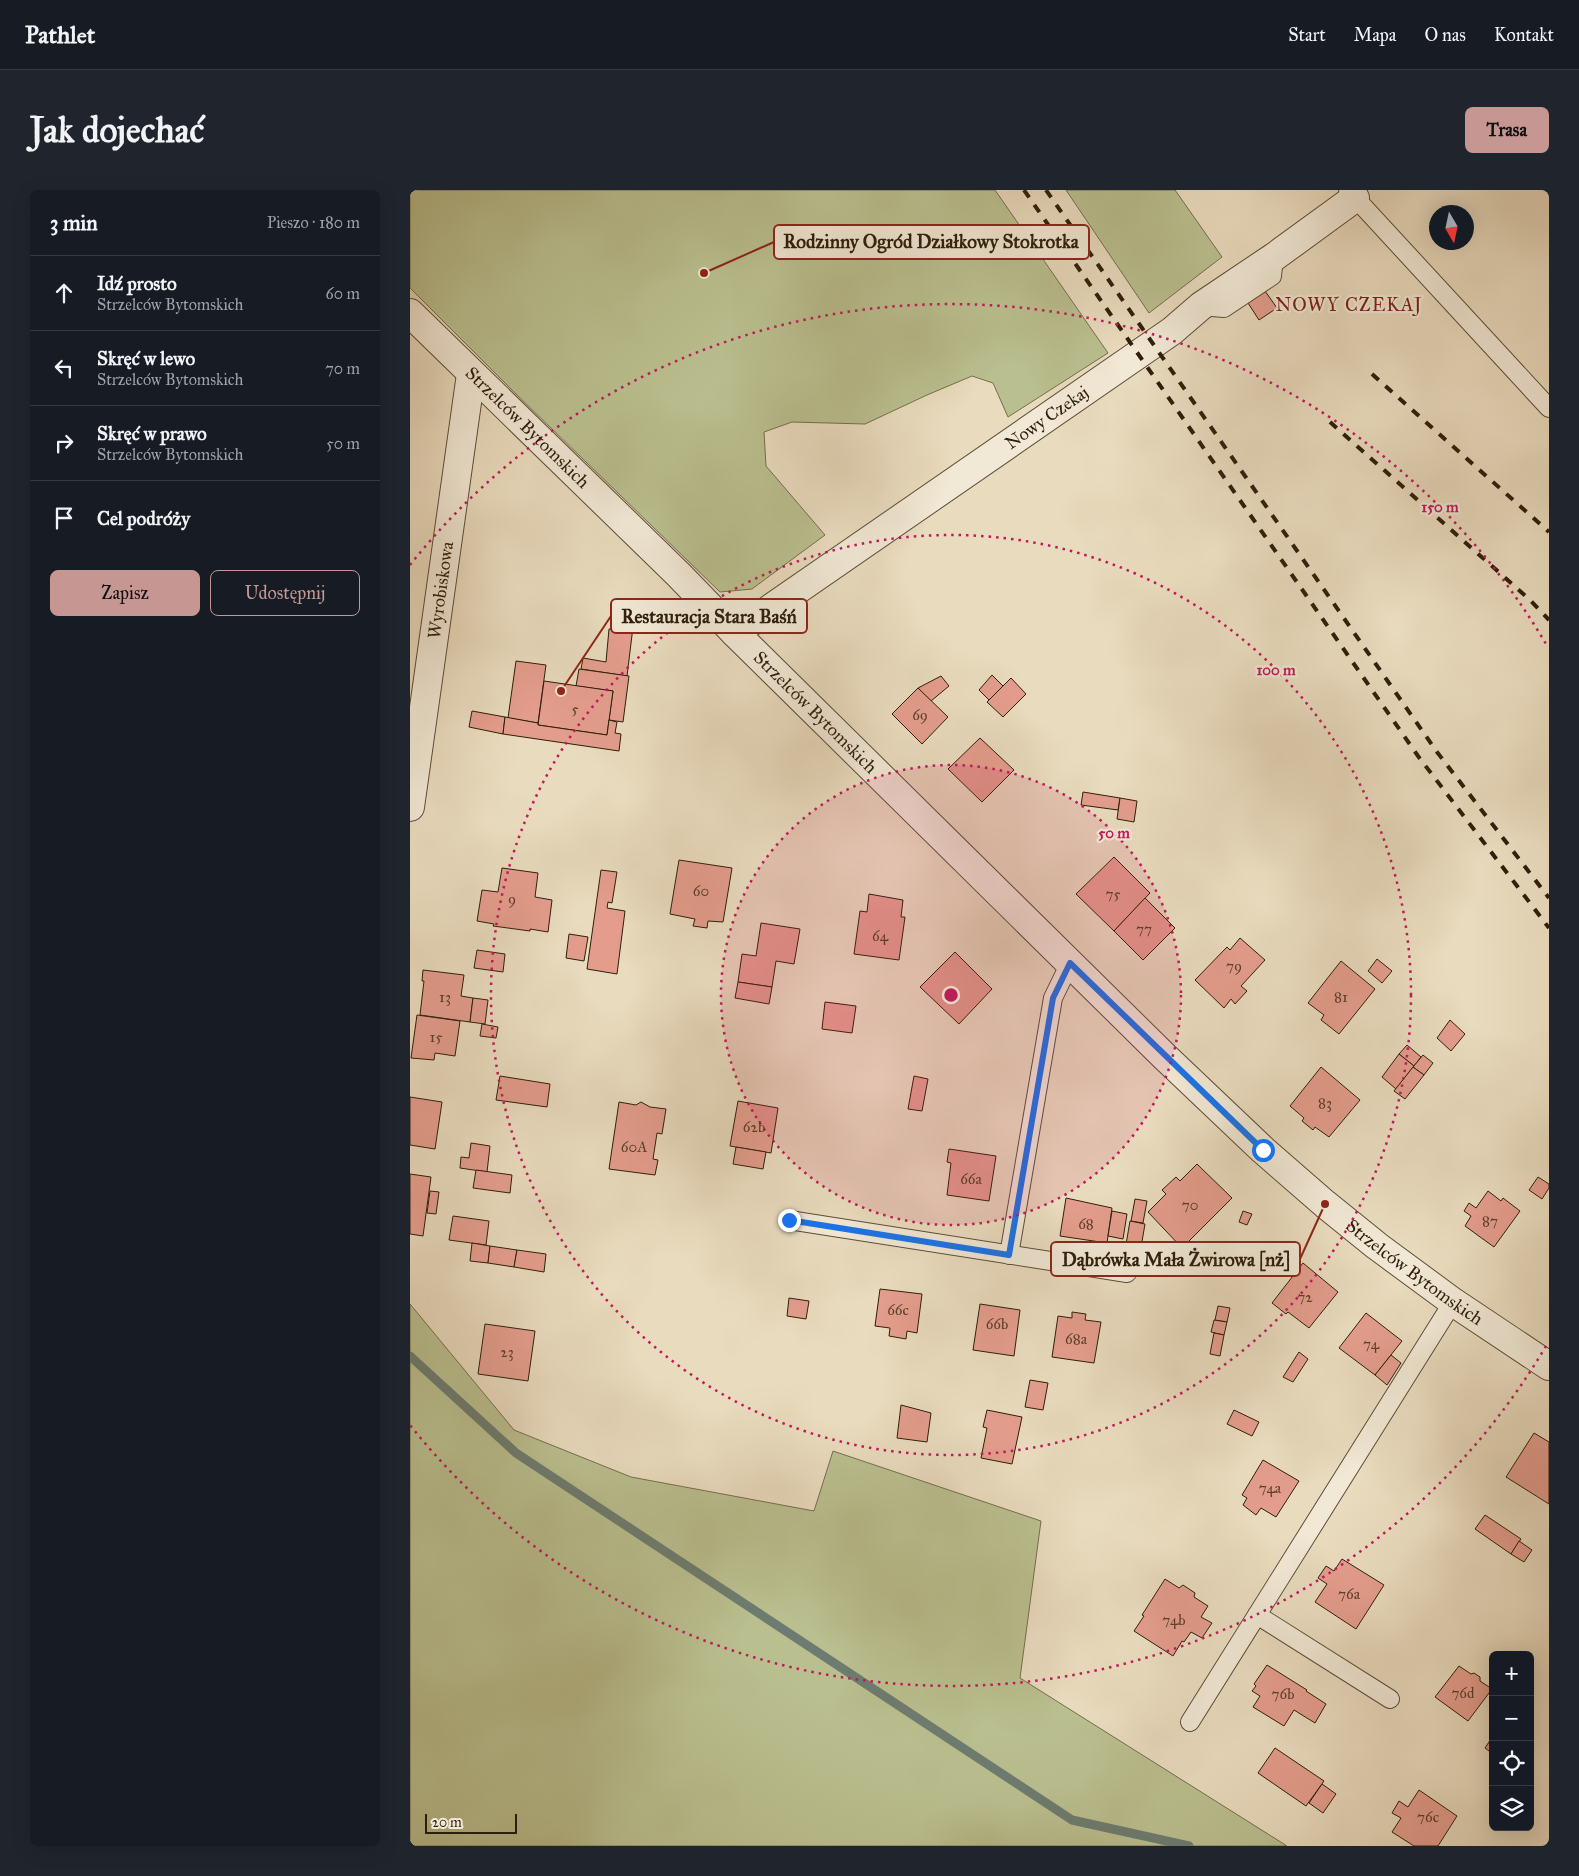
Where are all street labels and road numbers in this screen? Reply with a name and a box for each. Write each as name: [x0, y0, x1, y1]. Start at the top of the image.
street label: Strzelców Bytomskich: [461, 362, 594, 493]
street label: Nowy Czekaj: [1001, 381, 1093, 454]
street label: Wyrobiskowa: [423, 540, 458, 640]
street label: Strzelców Bytomskich: [749, 647, 882, 778]
street label: Strzelców Bytomskich: [1342, 1214, 1487, 1330]

